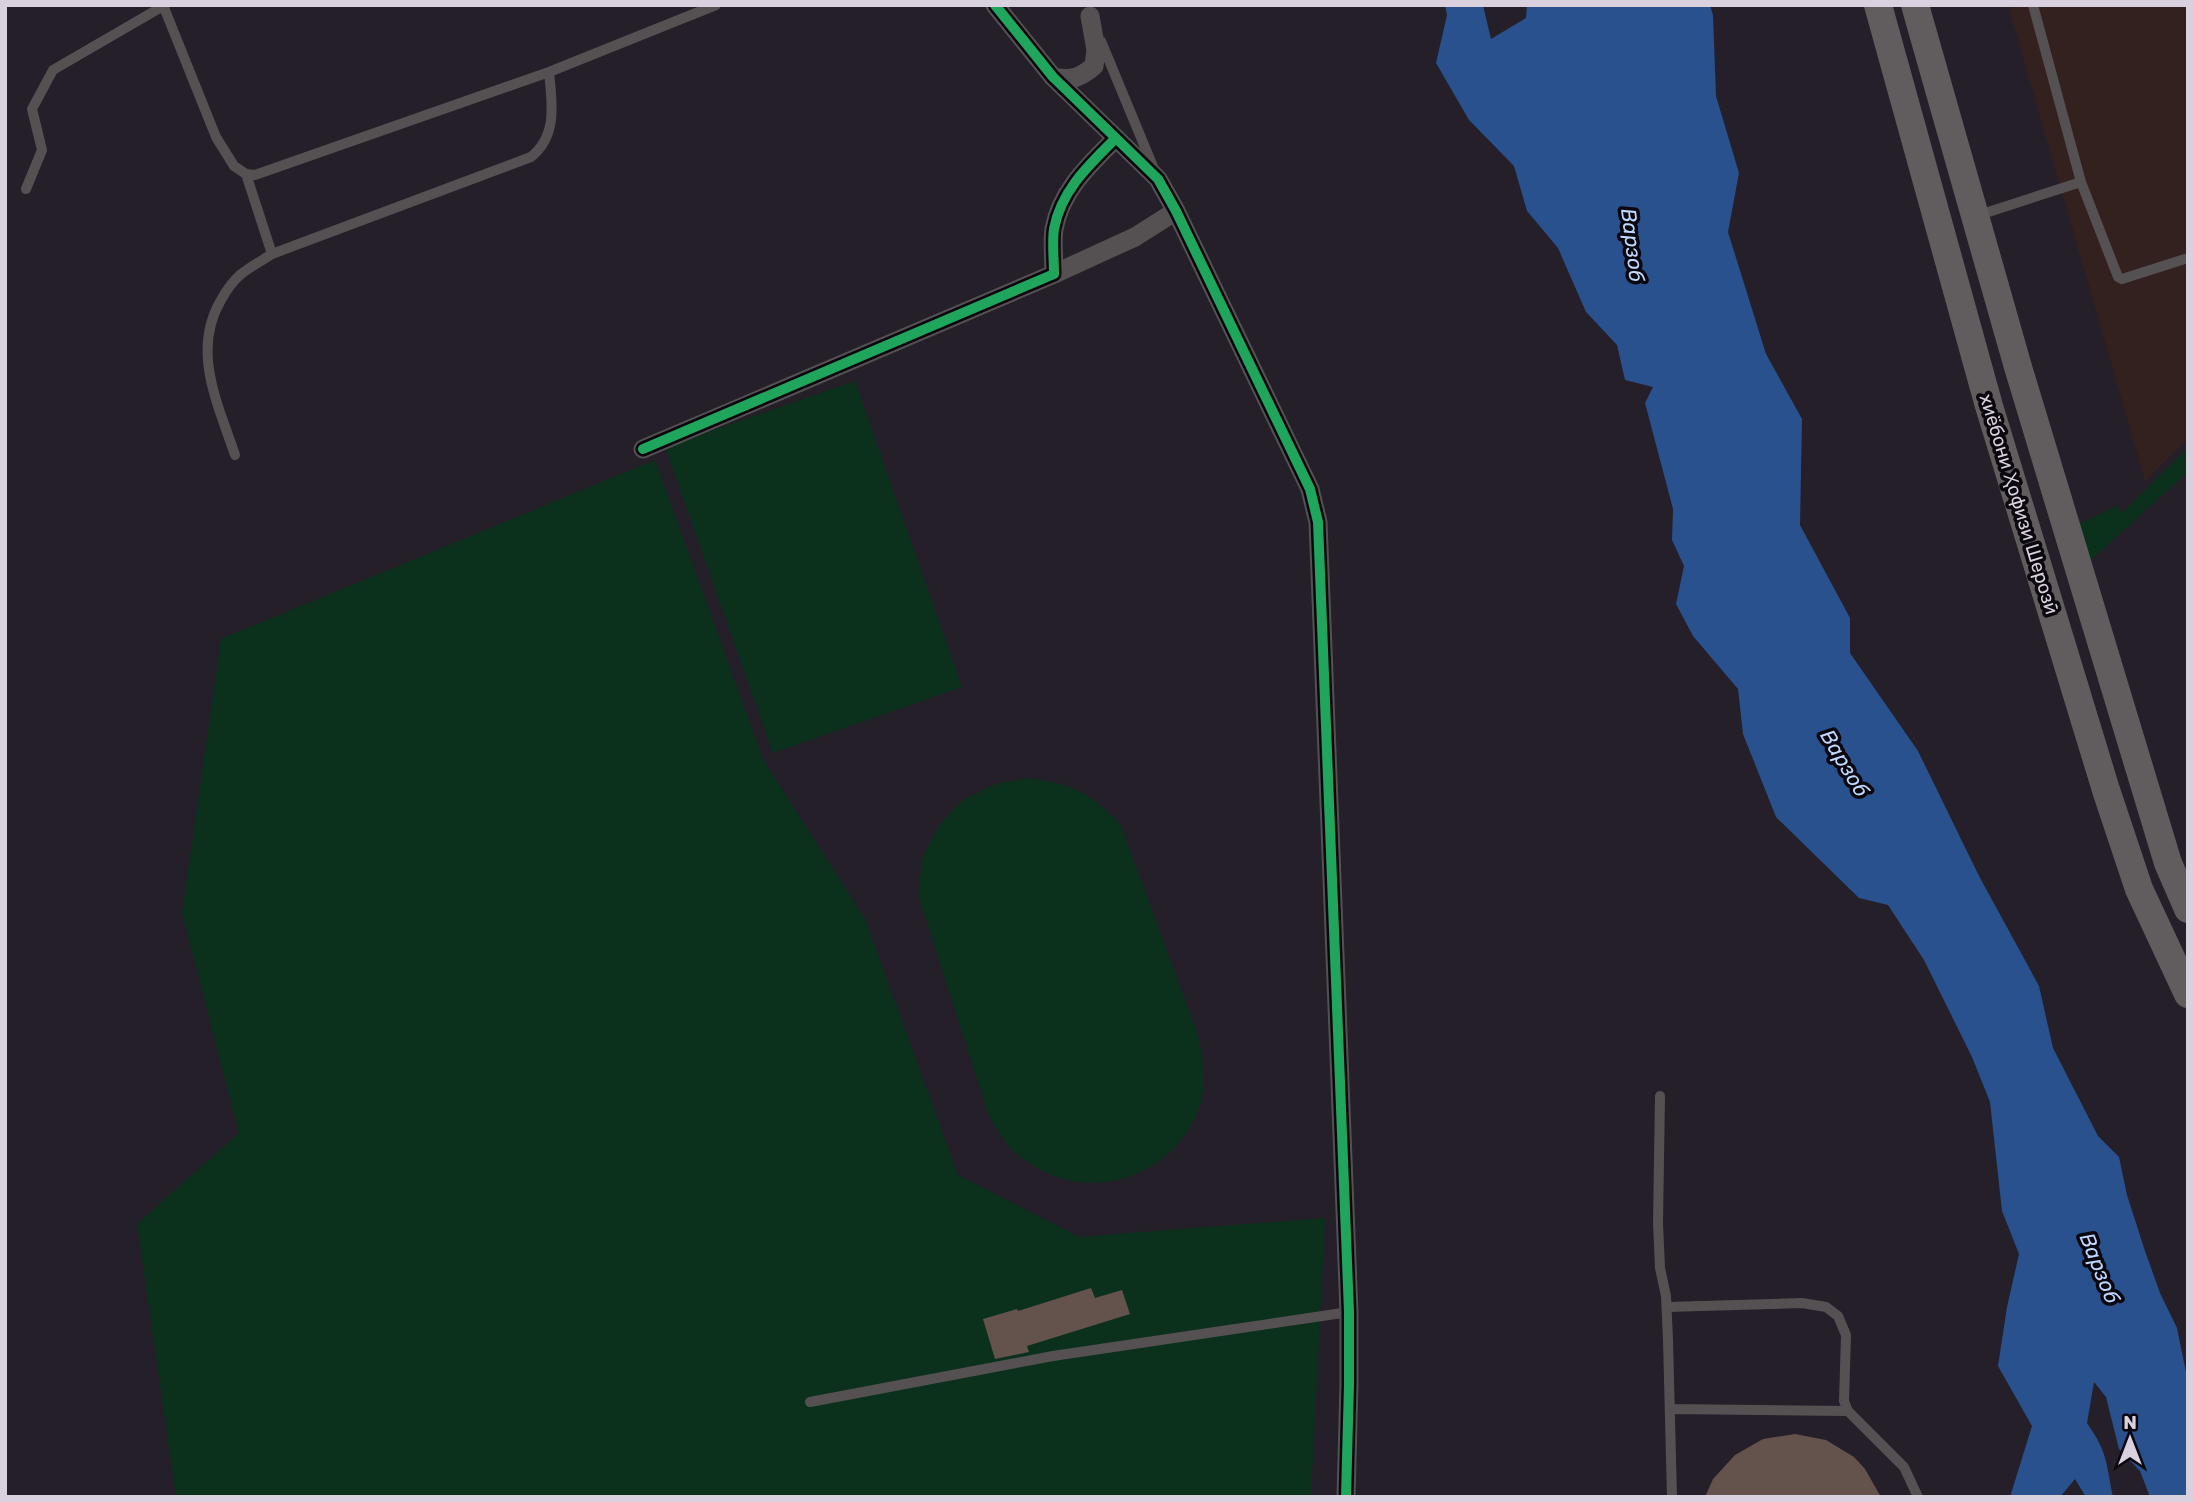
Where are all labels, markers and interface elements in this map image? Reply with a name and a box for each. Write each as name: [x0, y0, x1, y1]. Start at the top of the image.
water label: Варзоб: [1616, 207, 1650, 283]
street label: хиёбони Ҳофизи Шерозӣ: [1974, 391, 2064, 617]
water label: Варзоб: [1815, 725, 1875, 801]
water label: Варзоб: [2075, 1229, 2125, 1307]
north arrow: [2095, 1404, 2165, 1474]
text: N: [2123, 1411, 2137, 1434]

